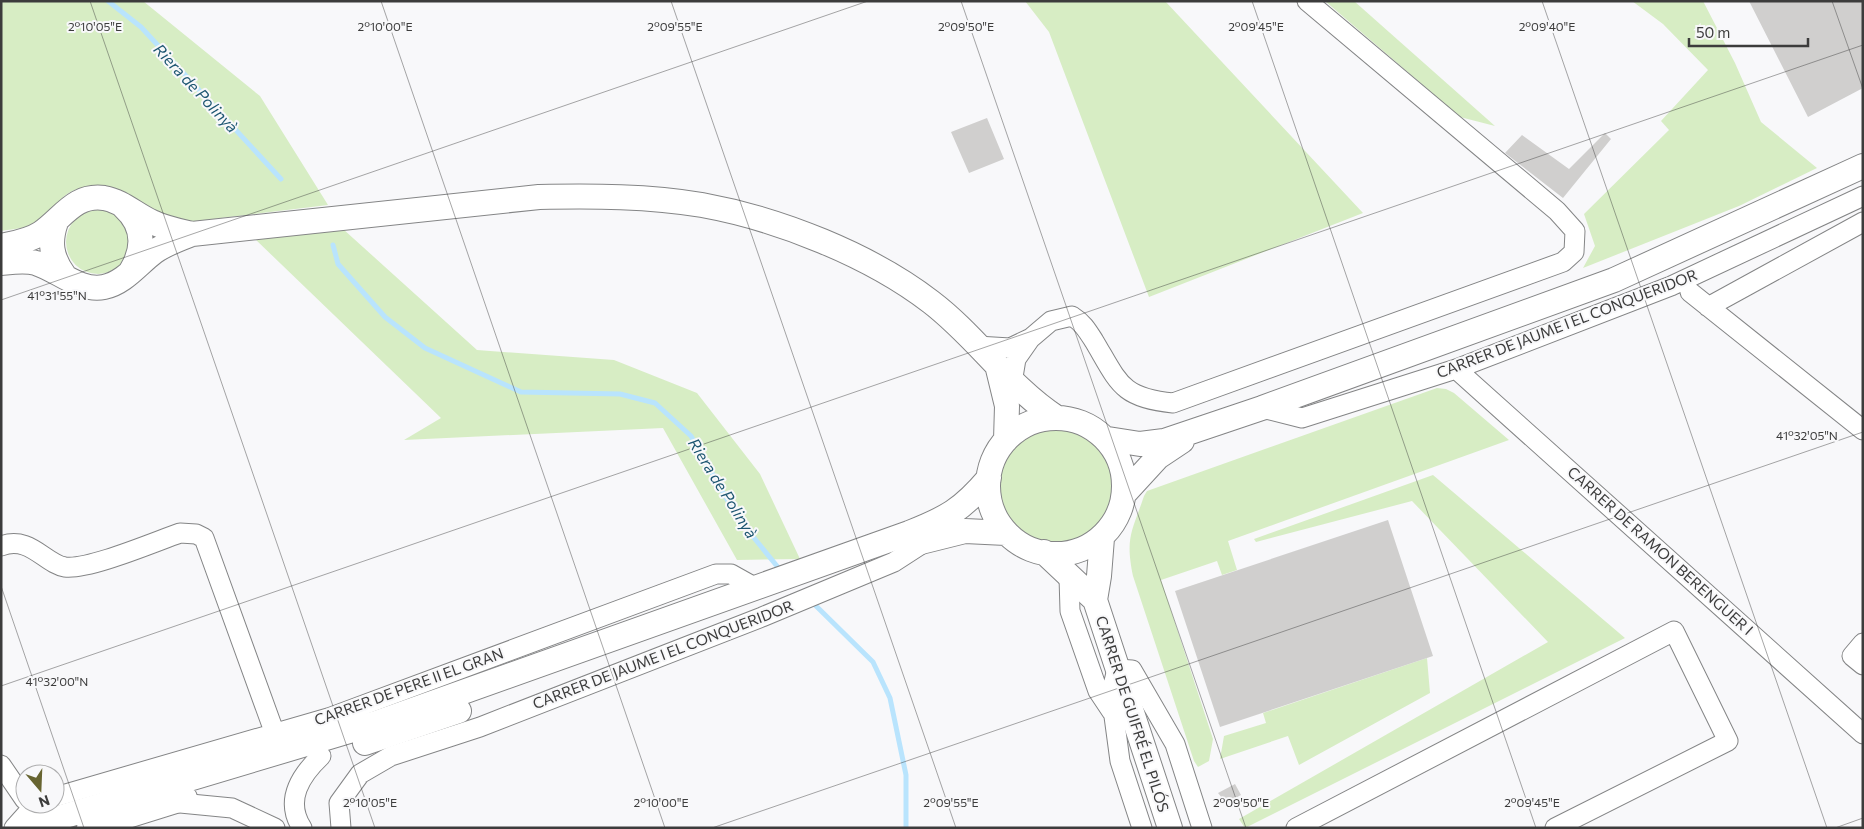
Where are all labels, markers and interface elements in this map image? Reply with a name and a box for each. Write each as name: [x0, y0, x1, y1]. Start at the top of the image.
scale bar: [1689, 15, 1808, 47]
text: 2°10'05"E: [68, 19, 122, 33]
text: 2°10'00"E: [357, 19, 413, 33]
text: 2°09'55"E: [647, 19, 703, 33]
text: 2°09'50"E: [938, 19, 994, 33]
text: 2°09'45"E: [1228, 19, 1284, 33]
text: 2°09'40"E: [1519, 19, 1575, 33]
text: 50 m: [1696, 23, 1730, 41]
water label: Riera de Polinyà: [150, 39, 242, 136]
street label: CARRER DE JAUME I EL CONQUERIDOR: [1434, 265, 1699, 381]
text: 41°31'55"N: [27, 288, 87, 302]
text: 41°32'05"N: [1776, 428, 1838, 442]
water label: Riera de Polinyà: [685, 434, 762, 541]
street label: CARRER DE RAMON BERENGUER I: [1564, 462, 1757, 638]
street label: CARRER DE JAUME I EL CONQUERIDOR: [530, 596, 795, 712]
street label: CARRER DE GUIFRÉ EL PILÓS: [1093, 613, 1174, 814]
street label: CARRER DE PERE II EL GRAN: [312, 643, 506, 729]
text: 41°32'00"N: [26, 674, 88, 688]
north arrow: [15, 764, 65, 814]
text: N: [37, 792, 52, 812]
text: 2°10'05"E: [343, 795, 397, 809]
text: 2°10'00"E: [633, 795, 689, 809]
text: 2°09'55"E: [923, 795, 979, 809]
text: 2°09'50"E: [1213, 795, 1269, 809]
text: 2°09'45"E: [1504, 795, 1560, 809]

